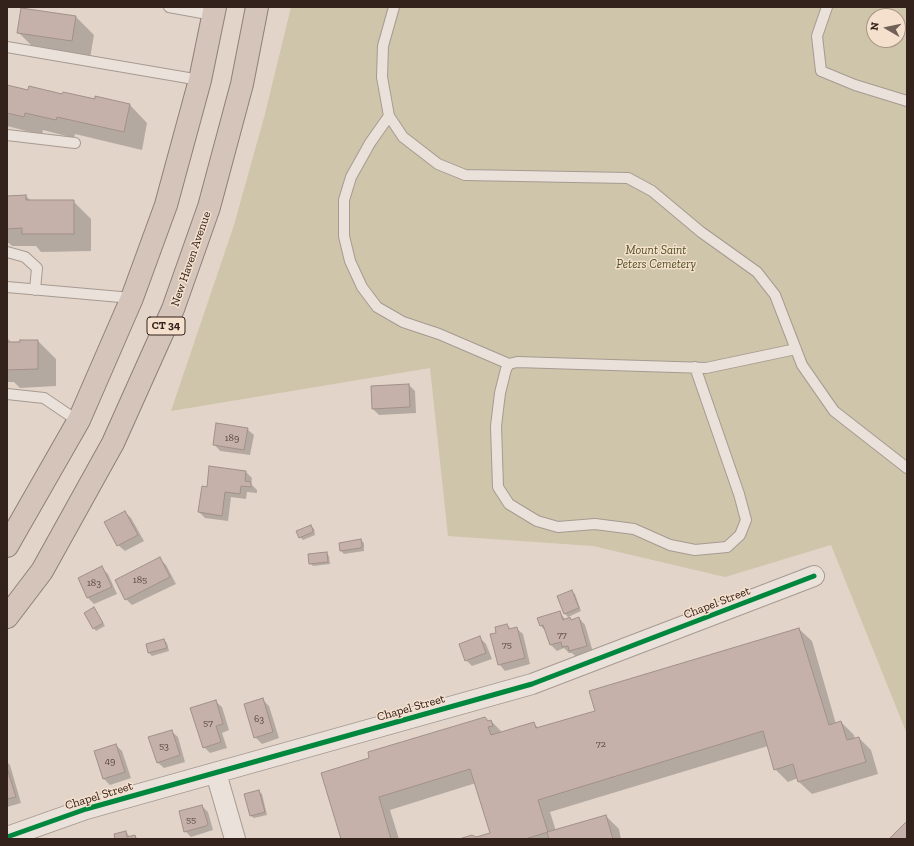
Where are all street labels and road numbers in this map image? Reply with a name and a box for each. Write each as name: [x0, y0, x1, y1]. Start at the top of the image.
street label: New Haven Avenue: [168, 210, 214, 308]
road number: CT 34: [147, 317, 185, 335]
street label: Chapel Street: [682, 584, 752, 622]
street label: Chapel Street: [375, 691, 447, 725]
street label: Chapel Street: [63, 779, 135, 813]

